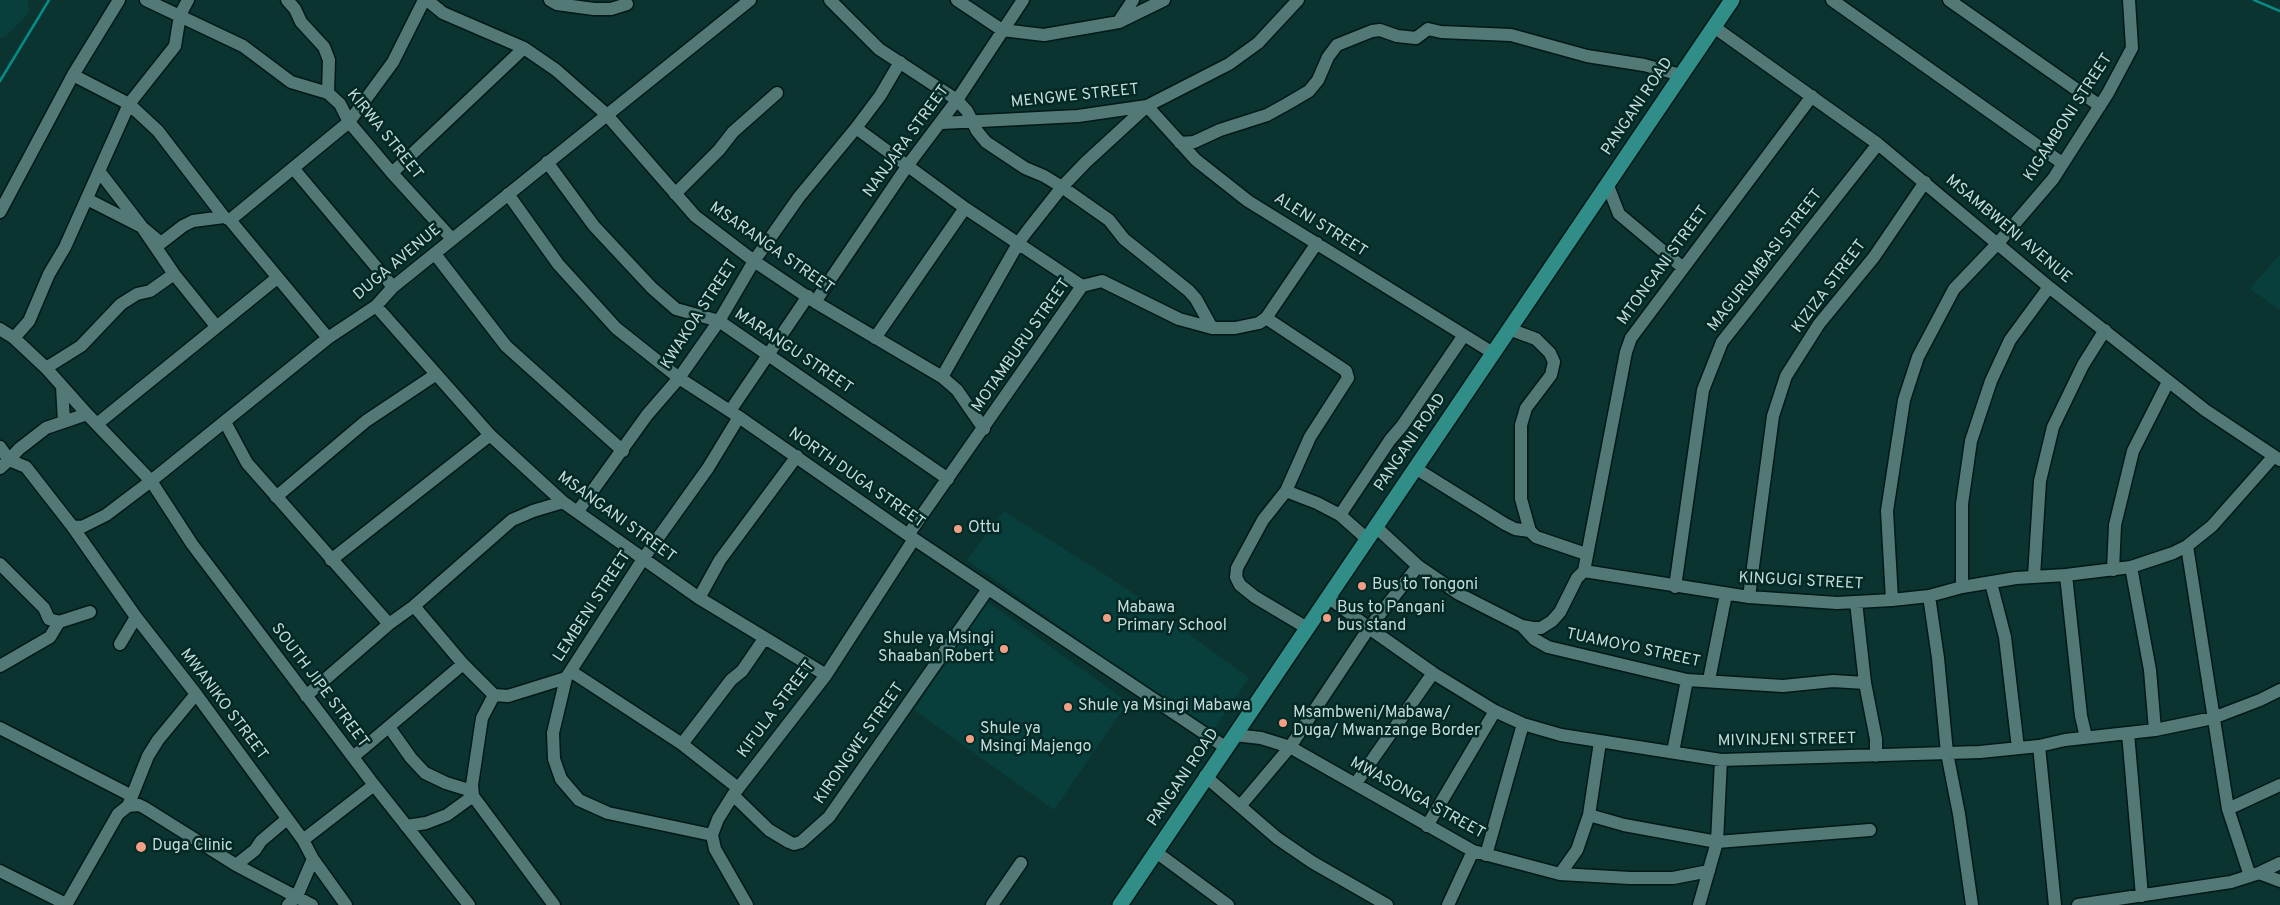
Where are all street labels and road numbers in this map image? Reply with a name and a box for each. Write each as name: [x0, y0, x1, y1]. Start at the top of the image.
street label: KIGAMBONI STREET: [2021, 51, 2117, 185]
street label: PANGANI ROAD: [1598, 54, 1678, 160]
street label: MENGWE STREET: [1010, 81, 1140, 113]
street label: NANJARA STREET: [860, 82, 954, 202]
street label: KIRWA STREET: [342, 86, 426, 184]
street label: MSAMBWENI AVENUE: [1941, 172, 2075, 288]
street label: MAGURUMBASI STREET: [1705, 186, 1827, 336]
street label: ALENI STREET: [1270, 190, 1370, 262]
street label: MSARANGA STREET: [705, 199, 837, 299]
street label: MTONGANI STREET: [1614, 203, 1714, 329]
street label: DUGA AVENUE: [350, 221, 446, 305]
street label: KIZIZA STREET: [1789, 237, 1871, 337]
street label: KWAKOA STREET: [657, 257, 743, 373]
street label: MOTAMBURU STREET: [969, 275, 1075, 417]
street label: MARANGU STREET: [730, 305, 856, 399]
street label: PANGANI ROAD: [1371, 390, 1451, 496]
street label: NORTH DUGA STREET: [784, 425, 928, 533]
street label: MSANGANI STREET: [553, 468, 679, 568]
street label: LEMBENI STREET: [550, 548, 636, 666]
street label: KINGUGI STREET: [1738, 569, 1864, 595]
street label: SOUTH JIPE STREET: [266, 620, 372, 752]
street label: TUAMOYO STREET: [1564, 625, 1702, 673]
street label: MWANIKO STREET: [175, 645, 271, 765]
street label: KIFULA STREET: [734, 658, 820, 762]
street label: KIRONGWE STREET: [811, 680, 909, 808]
street label: PANGANI ROAD: [1144, 725, 1224, 831]
street label: MIVINJENI STREET: [1718, 730, 1856, 752]
street label: MWASONGA STREET: [1346, 754, 1488, 844]

